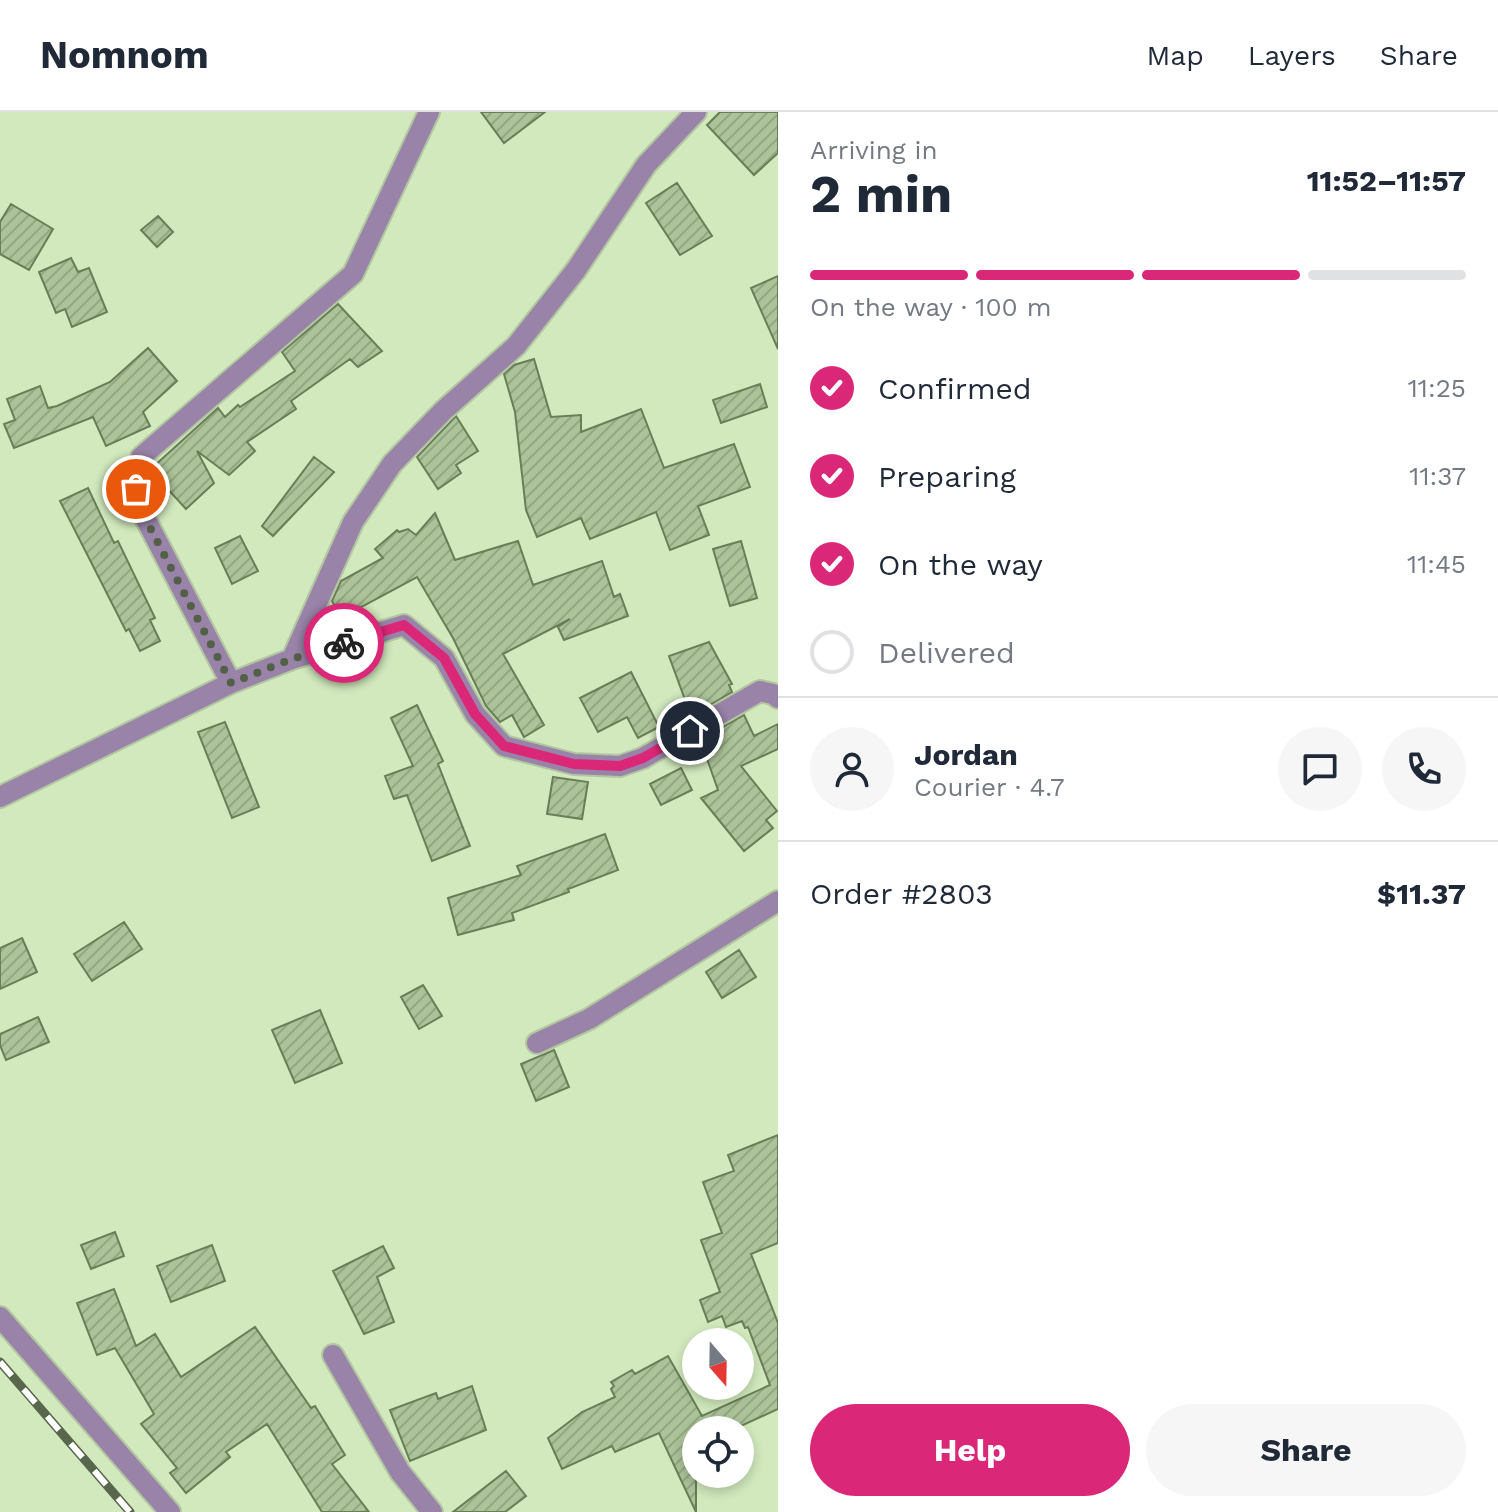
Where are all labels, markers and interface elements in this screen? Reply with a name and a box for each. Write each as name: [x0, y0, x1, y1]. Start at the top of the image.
text: Nomnom: [40, 33, 209, 77]
text: Map: [1147, 39, 1204, 72]
text: Layers: [1248, 39, 1336, 72]
text: Share: [1380, 39, 1458, 72]
text: Arriving in: [810, 135, 938, 165]
text: 11:52–11:57: [1307, 163, 1466, 198]
text: 2 min: [810, 164, 952, 225]
text: On the way · 100 m: [810, 292, 1051, 322]
icon: check: [810, 366, 854, 410]
text: Confirmed: [878, 371, 1032, 406]
text: 11:25: [1408, 373, 1466, 403]
icon: check: [810, 454, 854, 498]
pin: [102, 455, 170, 523]
text: Preparing: [878, 459, 1016, 494]
text: 11:37: [1409, 461, 1466, 491]
icon: bag: [114, 467, 158, 511]
icon: check: [810, 542, 854, 586]
text: On the way: [878, 547, 1043, 582]
text: 11:45: [1407, 549, 1466, 579]
courier: [304, 603, 384, 683]
icon: bike: [322, 621, 366, 665]
text: Delivered: [878, 635, 1015, 670]
pin: [656, 697, 724, 765]
icon: home: [668, 709, 712, 753]
button: person: [810, 727, 894, 811]
button: chat: [1278, 727, 1362, 811]
button: phone: [1382, 727, 1466, 811]
text: Jordan: [914, 737, 1018, 772]
text: Courier · 4.7: [914, 772, 1064, 802]
text: Order #2803: [810, 876, 993, 911]
text: $11.37: [1377, 876, 1466, 911]
north arrow: [682, 1328, 754, 1400]
map controls: [682, 1328, 754, 1488]
button: Help: [810, 1404, 1130, 1496]
button: Share: [1146, 1404, 1466, 1496]
button: locate: [682, 1416, 754, 1488]

